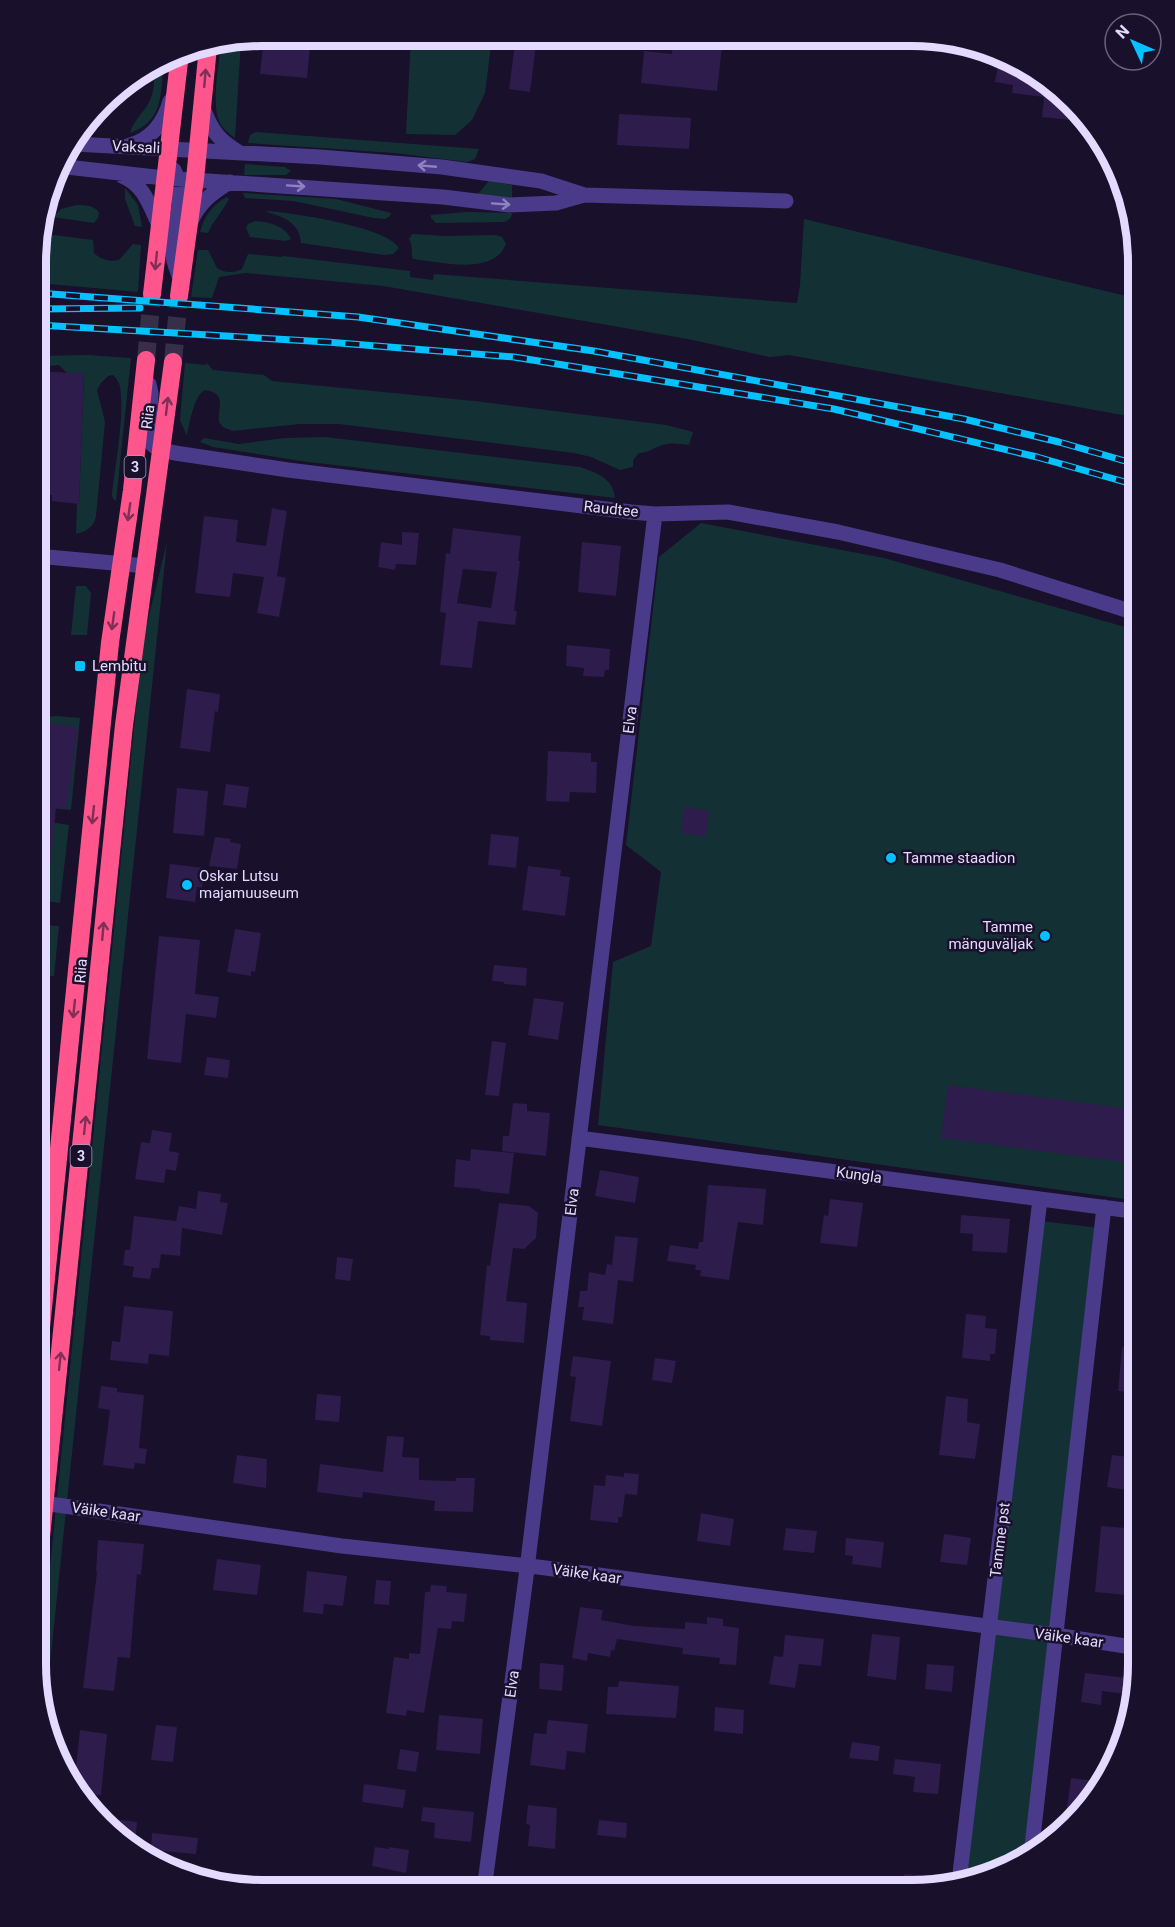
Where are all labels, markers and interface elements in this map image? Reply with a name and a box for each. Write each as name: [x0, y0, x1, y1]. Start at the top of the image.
north arrow: [1103, 12, 1163, 72]
text: N: [1112, 21, 1133, 43]
one-way arrow: [200, 68, 211, 88]
street label: Vaksali: [111, 137, 161, 157]
one-way arrow: [417, 160, 437, 171]
one-way arrow: [285, 181, 305, 192]
one-way arrow: [491, 199, 511, 210]
one-way arrow: [150, 250, 161, 270]
one-way arrow: [162, 396, 173, 416]
street label: Riia: [138, 404, 158, 430]
road number: 3: [124, 456, 146, 478]
street label: Raudtee: [583, 497, 639, 521]
one-way arrow: [123, 502, 134, 521]
one-way arrow: [108, 611, 119, 631]
place label: Lembitu: [92, 657, 146, 675]
marker: Lembitu: [73, 659, 87, 673]
street label: Elva: [619, 705, 641, 735]
one-way arrow: [87, 805, 98, 825]
place label: Tamme staadion: [903, 849, 1015, 867]
marker: Tamme staadion: [884, 851, 898, 865]
place label: Oskar Lutsu majamuuseum: [199, 867, 299, 902]
marker: Oskar Lutsu majamuuseum: [180, 878, 194, 892]
place label: Tamme mänguväljak: [948, 918, 1033, 953]
one-way arrow: [98, 921, 109, 941]
marker: Tamme mänguväljak: [1038, 929, 1052, 943]
street label: Riia: [71, 958, 91, 984]
one-way arrow: [68, 999, 79, 1019]
one-way arrow: [79, 1116, 90, 1135]
road number: 3: [70, 1145, 92, 1167]
street label: Kungla: [835, 1163, 883, 1187]
street label: Elva: [561, 1187, 583, 1217]
one-way arrow: [55, 1351, 66, 1371]
street label: Väike kaar: [71, 1498, 141, 1526]
street label: Tamme pst: [986, 1501, 1014, 1578]
street label: Väike kaar: [552, 1560, 622, 1588]
street label: Väike kaar: [1034, 1624, 1104, 1652]
street label: Elva: [501, 1669, 523, 1699]

